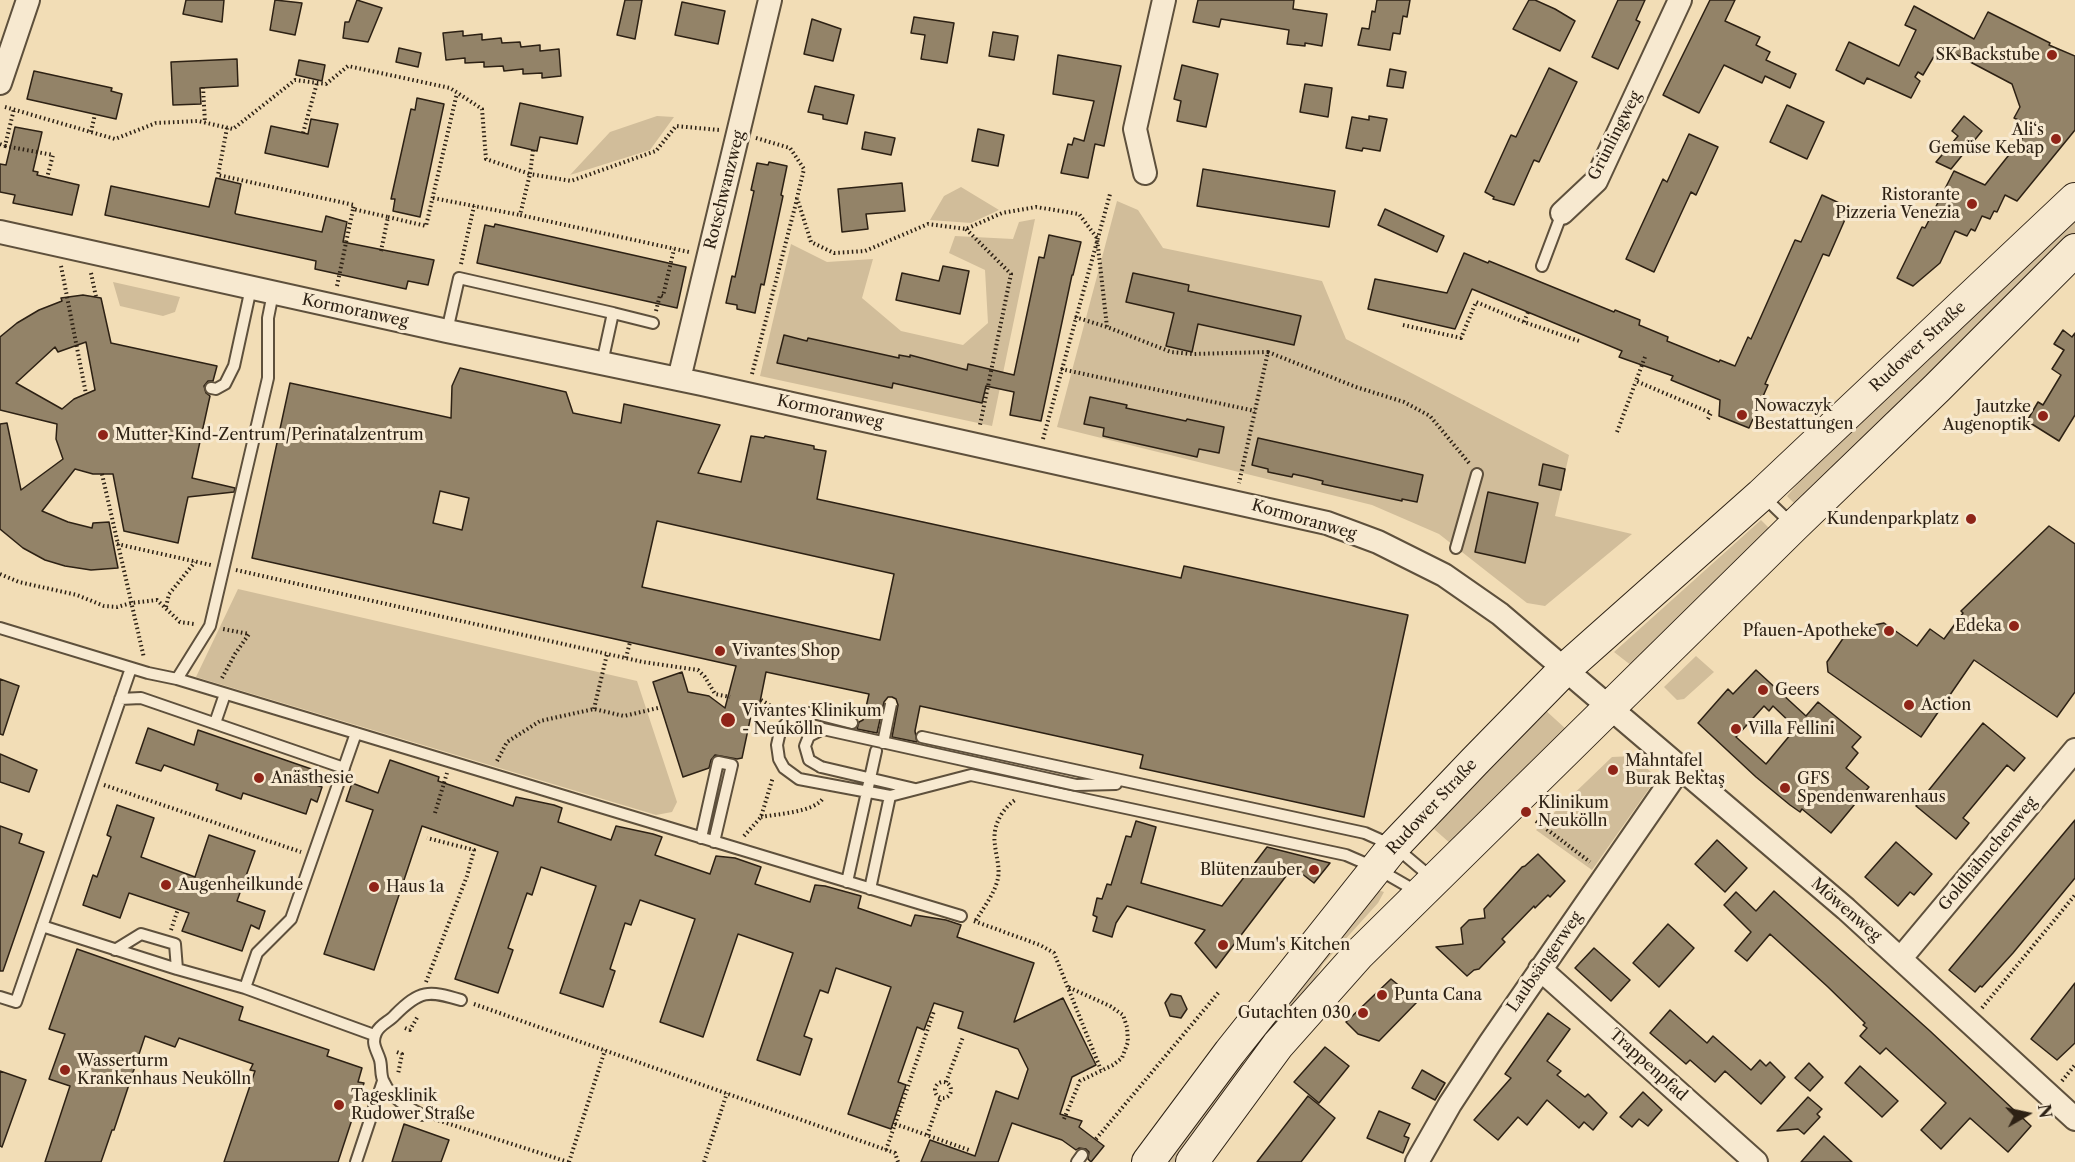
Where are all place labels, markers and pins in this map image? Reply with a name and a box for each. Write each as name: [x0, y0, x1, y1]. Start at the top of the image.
place label: SK Backstube: [1935, 45, 2040, 65]
marker: SK Backstube: [2045, 48, 2059, 62]
place label: Ali‘s Gemüse Kebap: [1929, 120, 2044, 158]
marker: Ali‘s Gemüse Kebap: [2049, 132, 2063, 146]
place label: Ristorante Pizzeria Venezia: [1835, 185, 1960, 223]
marker: Ristorante Pizzeria Venezia: [1965, 197, 1979, 211]
place label: Nowaczyk Bestattungen: [1754, 396, 1854, 434]
place label: Jautzke Augenoptik: [1943, 397, 2031, 435]
marker: Nowaczyk Bestattungen: [1735, 408, 1749, 422]
marker: Jautzke Augenoptik: [2036, 409, 2050, 423]
place label: Mutter-Kind-Zentrum/Perinatalzentrum: [115, 425, 424, 445]
marker: Mutter-Kind-Zentrum/Perinatalzentrum: [96, 428, 110, 442]
place label: Kundenparkplatz: [1827, 509, 1959, 529]
marker: Kundenparkplatz: [1964, 512, 1978, 526]
place label: Edeka: [1955, 616, 2002, 636]
marker: Edeka: [2007, 619, 2021, 633]
place label: Pfauen-Apotheke: [1743, 621, 1877, 641]
marker: Pfauen-Apotheke: [1882, 624, 1896, 638]
place label: Vivantes Shop: [732, 641, 840, 661]
marker: Vivantes Shop: [713, 644, 727, 658]
place label: Geers: [1775, 680, 1820, 700]
marker: Geers: [1756, 683, 1770, 697]
place label: Action: [1921, 695, 1971, 715]
marker: Action: [1902, 698, 1916, 712]
place label: Vivantes Klinikum - Neukölln: [742, 701, 882, 739]
marker: Vivantes Klinikum - Neukölln: [719, 711, 737, 729]
place label: Villa Fellini: [1748, 719, 1835, 739]
marker: Villa Fellini: [1729, 722, 1743, 736]
place label: Mahntafel Burak Bektaş: [1625, 751, 1725, 789]
marker: Mahntafel Burak Bektaş: [1606, 763, 1620, 777]
place label: Anästhesie: [271, 768, 354, 788]
place label: GFS Spendenwarenhaus: [1797, 769, 1946, 807]
marker: Anästhesie: [252, 771, 266, 785]
marker: GFS Spendenwarenhaus: [1778, 781, 1792, 795]
place label: Klinikum Neukölln: [1538, 793, 1609, 831]
marker: Klinikum Neukölln: [1519, 805, 1533, 819]
place label: Blütenzauber: [1200, 860, 1302, 880]
marker: Blütenzauber: [1307, 863, 1321, 877]
place label: Augenheilkunde: [178, 875, 303, 895]
place label: Haus 1a: [386, 877, 444, 897]
marker: Augenheilkunde: [159, 878, 173, 892]
marker: Haus 1a: [367, 880, 381, 894]
place label: Mum's Kitchen: [1235, 935, 1350, 955]
marker: Mum's Kitchen: [1216, 938, 1230, 952]
place label: Punta Cana: [1394, 985, 1482, 1005]
marker: Punta Cana: [1375, 988, 1389, 1002]
place label: Gutachten 030: [1238, 1003, 1351, 1023]
marker: Gutachten 030: [1356, 1006, 1370, 1020]
place label: Wasserturm Krankenhaus Neukölln: [77, 1051, 251, 1089]
marker: Wasserturm Krankenhaus Neukölln: [58, 1063, 72, 1077]
place label: Tagesklinik Rudower Straße: [351, 1086, 475, 1124]
marker: Tagesklinik Rudower Straße: [332, 1098, 346, 1112]

